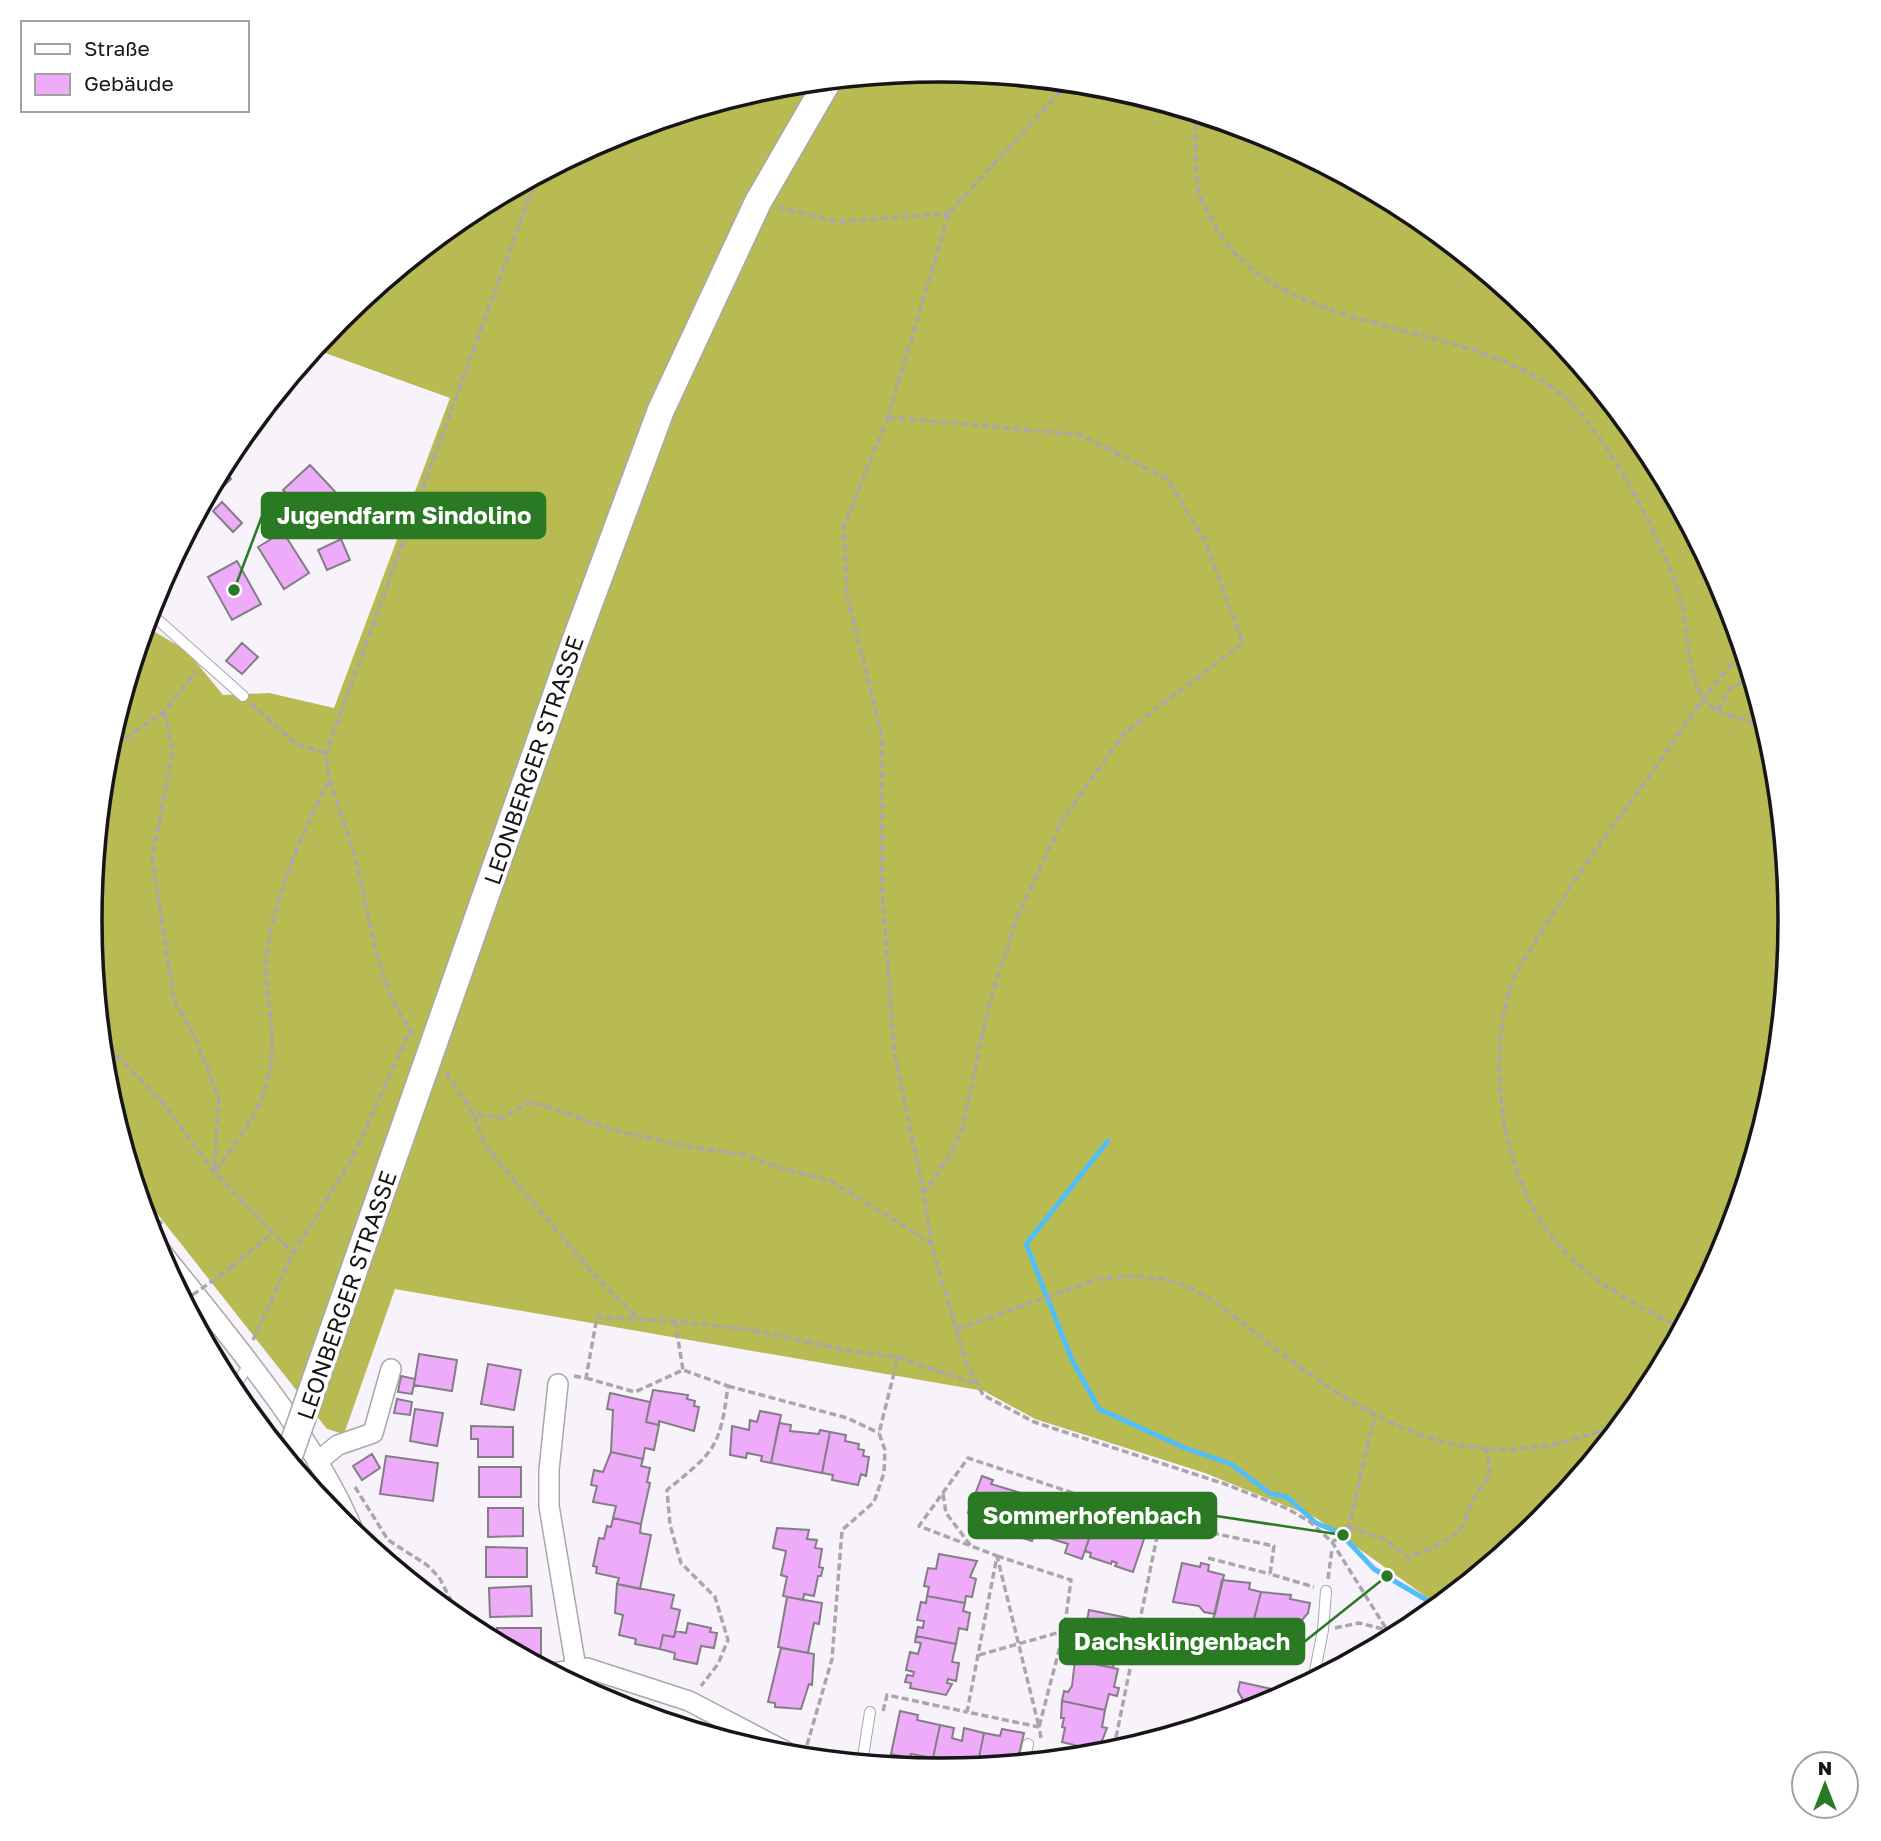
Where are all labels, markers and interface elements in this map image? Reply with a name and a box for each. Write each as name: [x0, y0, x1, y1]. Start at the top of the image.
legend: [21, 21, 248, 112]
text: Straße: [84, 35, 150, 61]
text: Gebäude: [84, 70, 174, 96]
callout: Jugendfarm Sindolino: [262, 493, 545, 538]
text: Jugendfarm Sindolino: [277, 500, 531, 529]
street label: LEONBERGER STRASSE: [477, 632, 589, 888]
street label: LEONBERGER STRASSE: [290, 1167, 402, 1423]
callout: Sommerhofenbach: [969, 1493, 1216, 1538]
text: Sommerhofenbach: [982, 1500, 1202, 1529]
callout: Dachsklingenbach: [1060, 1619, 1304, 1664]
text: Dachsklingenbach: [1074, 1626, 1290, 1655]
north arrow: [1790, 1750, 1860, 1820]
text: N: [1818, 1756, 1832, 1779]

